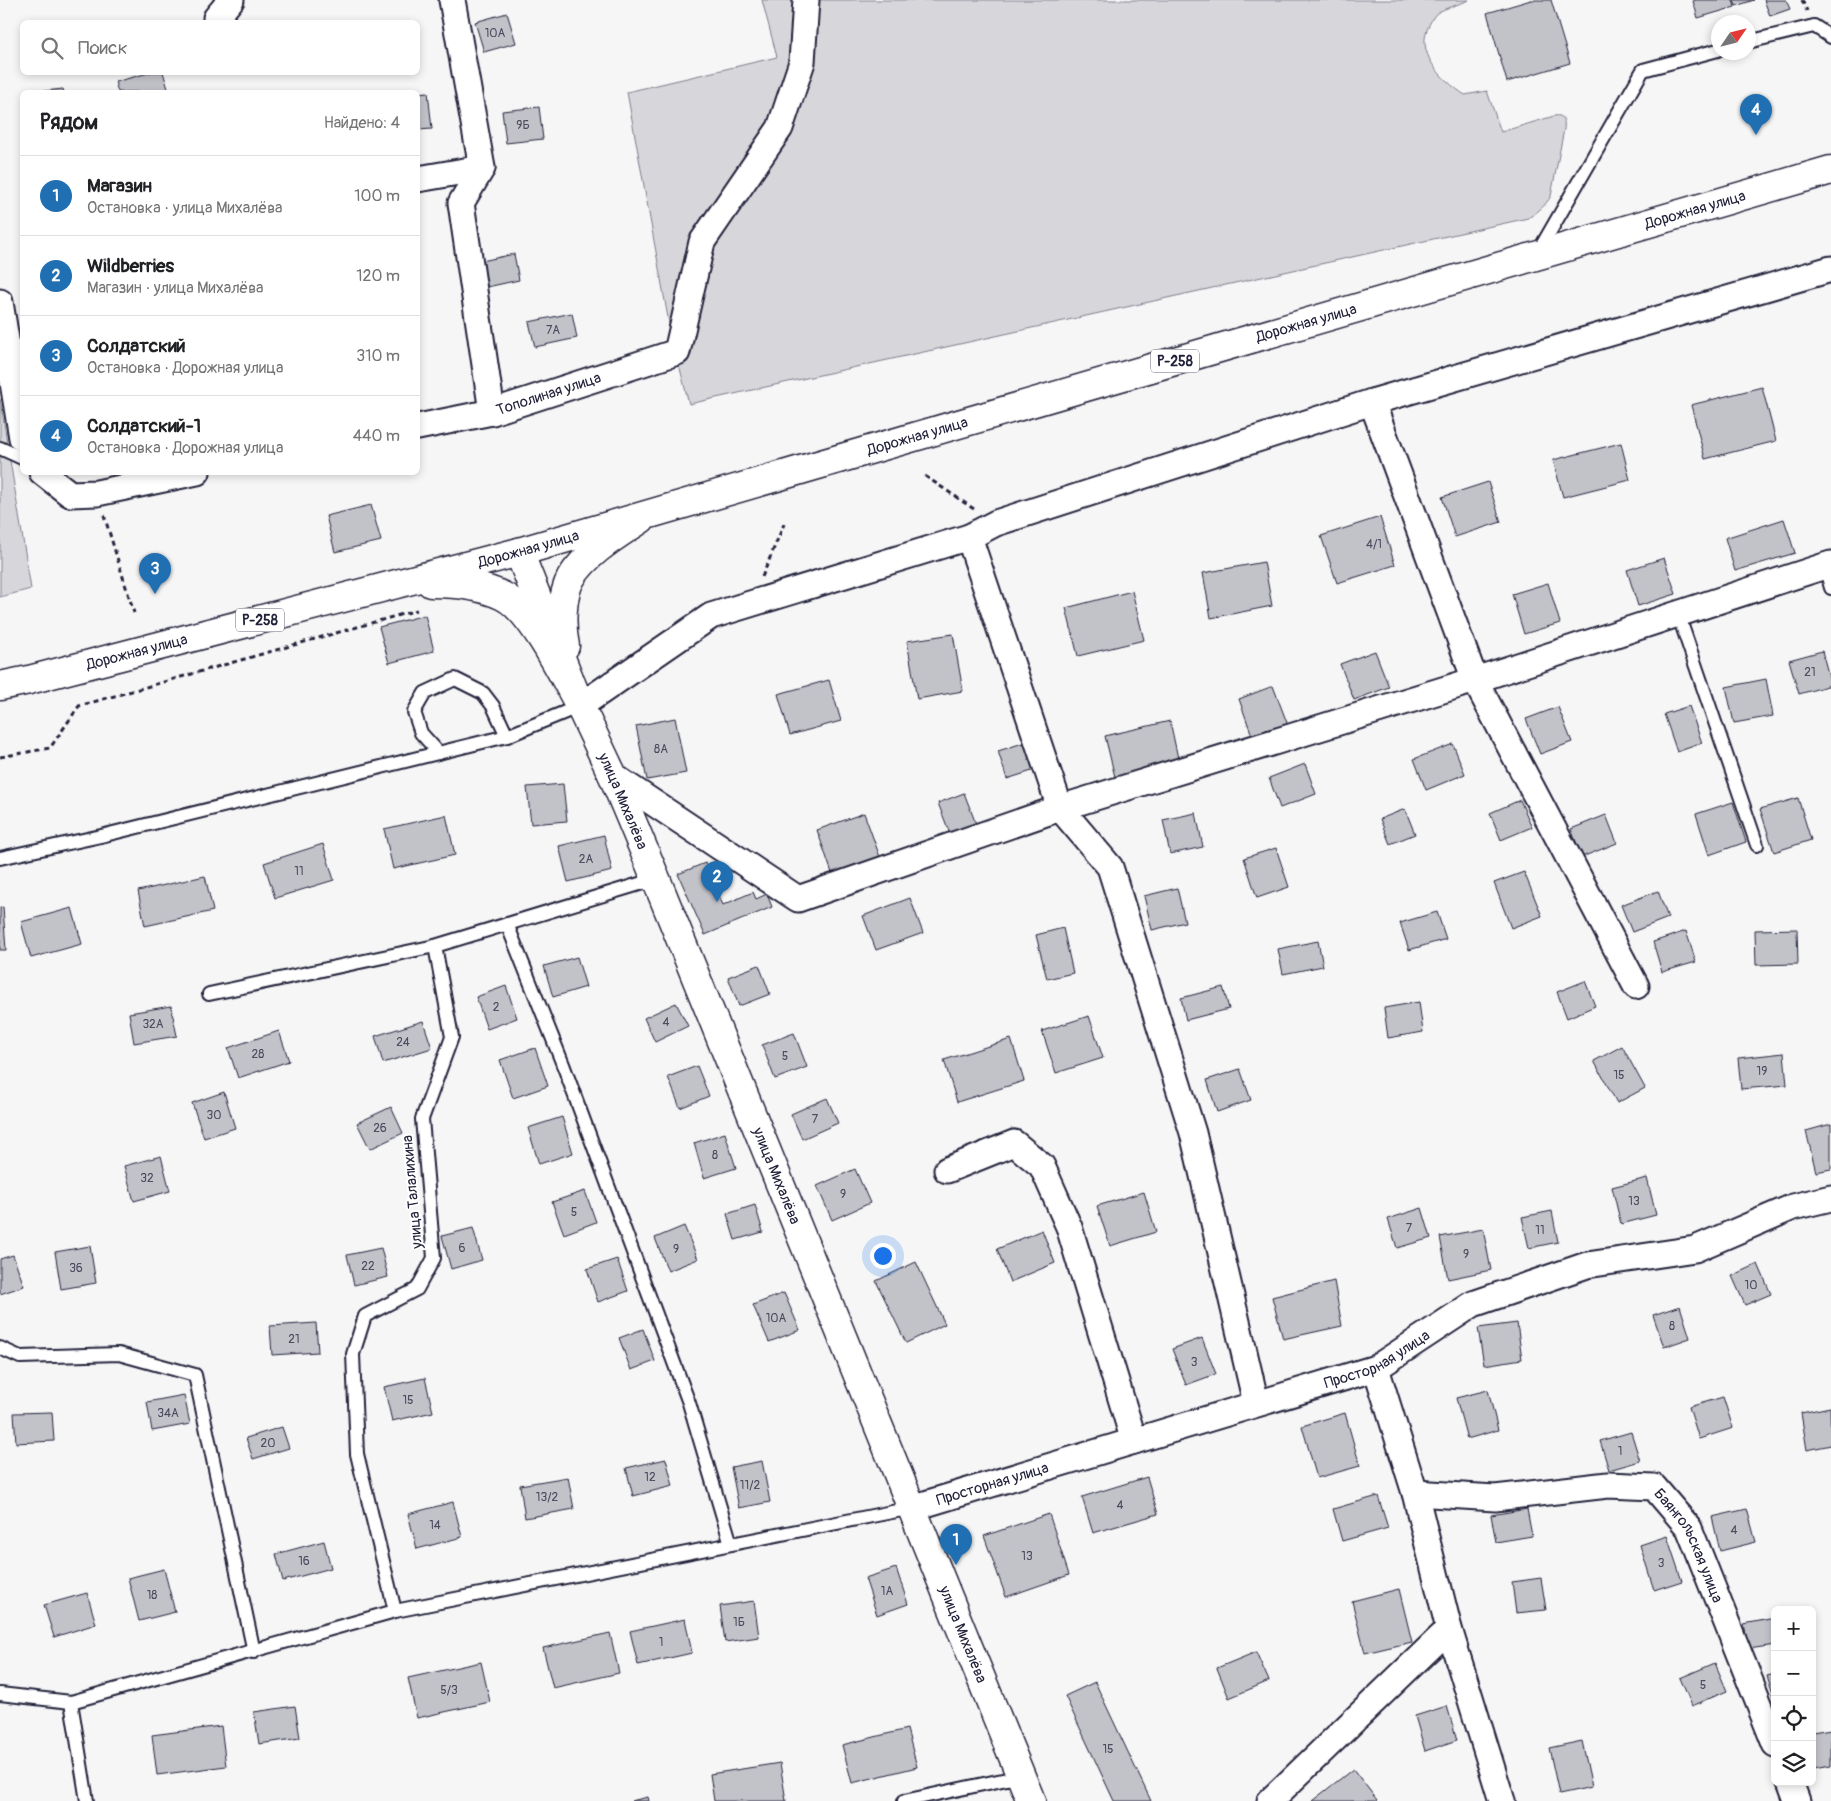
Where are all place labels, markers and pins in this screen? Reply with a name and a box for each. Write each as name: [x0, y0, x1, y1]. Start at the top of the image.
pin: 4: [1740, 94, 1772, 135]
pin: 3: [139, 553, 171, 594]
pin: 2: [701, 861, 733, 902]
pin: 1: [940, 1524, 972, 1565]

